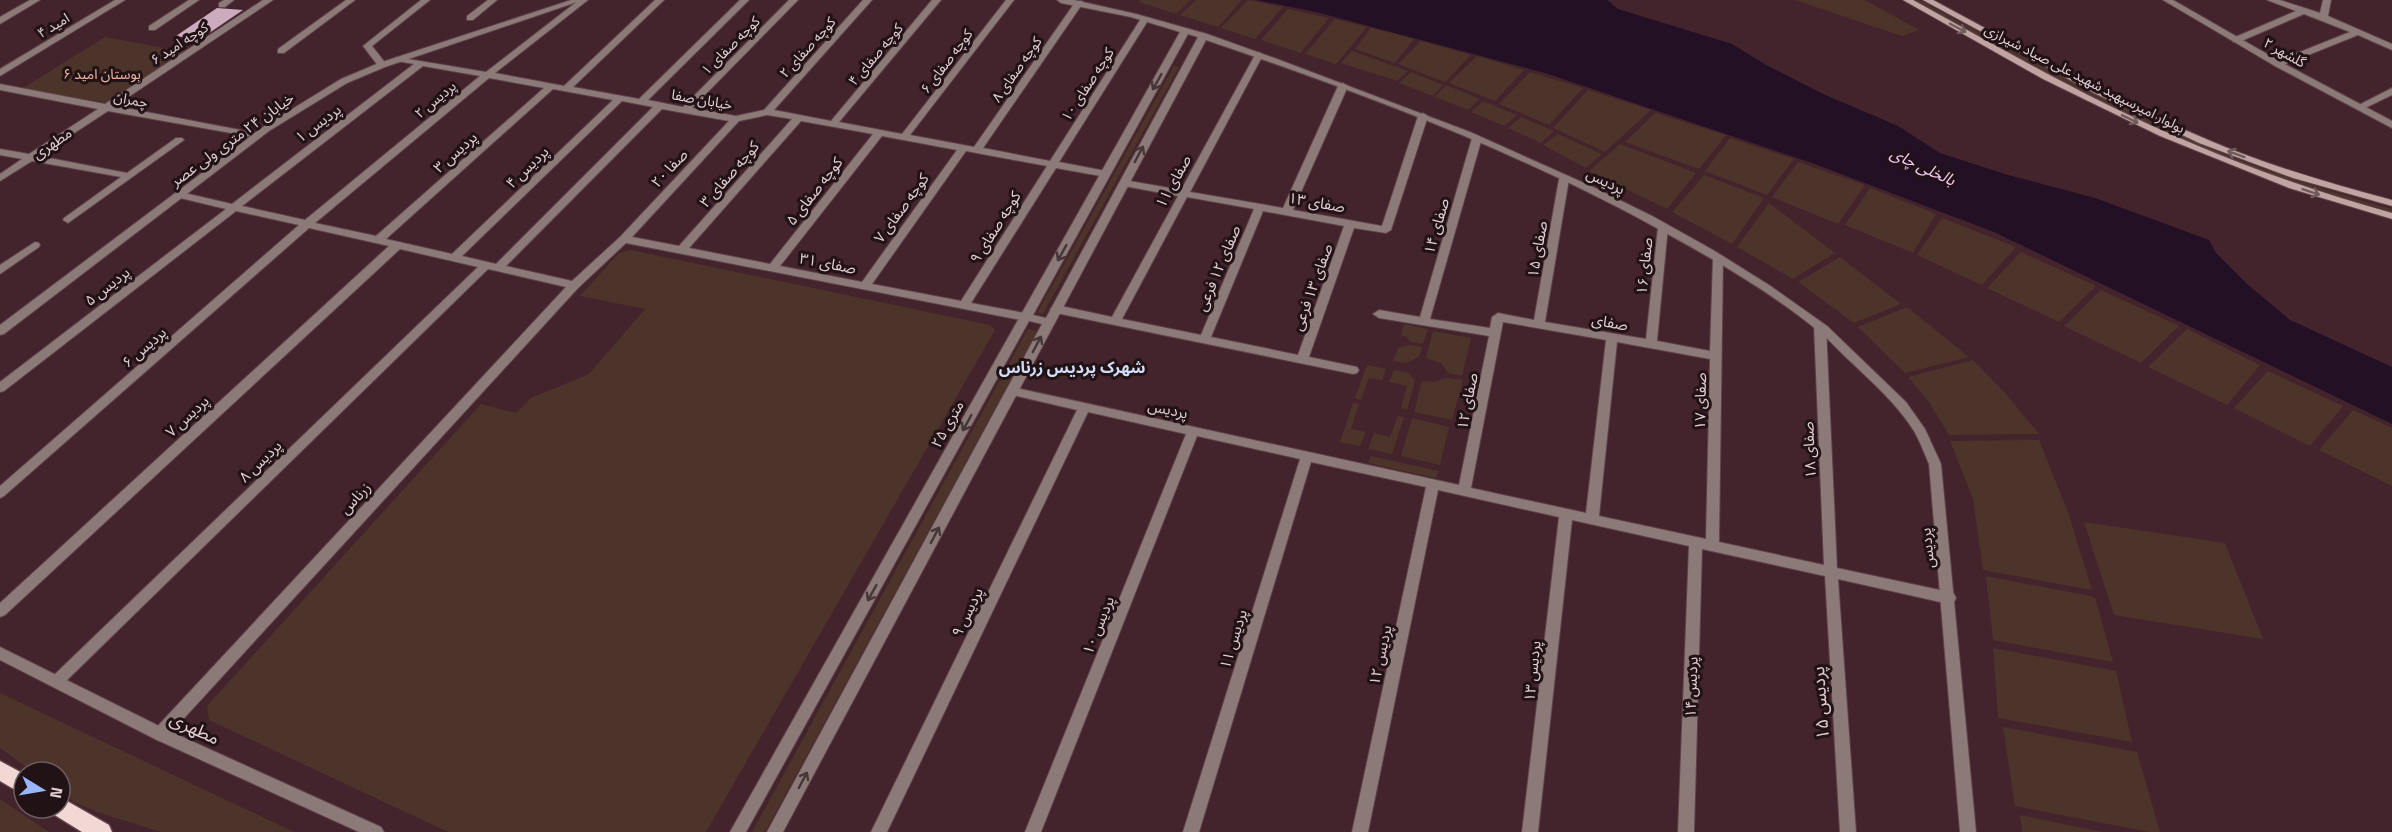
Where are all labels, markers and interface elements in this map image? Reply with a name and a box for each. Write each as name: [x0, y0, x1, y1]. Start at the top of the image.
street label: امید ۴: [33, 7, 73, 43]
street label: کوچه صفای ۱: [696, 11, 764, 79]
street label: کوچه صفای ۲: [774, 12, 840, 82]
street label: کوچه امید ۶: [146, 16, 212, 70]
street label: کوچه صفای ۴: [843, 18, 908, 90]
street label: بولوار امیرسپهبد شهید علی صیاد شیرازی: [1981, 18, 2189, 138]
one-way arrow: [1949, 22, 1966, 34]
street label: کوچه صفای ۶: [915, 24, 977, 98]
street label: کوچه صفای ۸: [986, 32, 1047, 106]
street label: گلشهر ۲: [2260, 32, 2310, 72]
street label: کوچه صفای ۱۰: [1055, 43, 1119, 125]
park label: بوستان امید ۶: [63, 63, 141, 84]
one-way arrow: [1151, 73, 1163, 90]
street label: پردیس ۲: [409, 75, 461, 123]
street label: خیابان صفا: [670, 83, 734, 115]
street label: چمران: [112, 85, 150, 113]
street label: خیابان ۲۴ متری ولی عصر: [165, 86, 299, 192]
street label: پردیس ۱: [290, 98, 346, 148]
one-way arrow: [2121, 114, 2139, 126]
street label: مطهری: [28, 121, 76, 165]
street label: پردیس ۳: [428, 126, 482, 178]
street label: کوچه صفای ۳: [694, 135, 765, 212]
street label: پردیس ۴: [500, 140, 554, 194]
water label: بالخلی چای: [1886, 140, 1960, 192]
street label: صفا ۲۰: [645, 143, 693, 193]
one-way arrow: [1133, 146, 1145, 163]
one-way arrow: [2228, 148, 2246, 159]
street label: صفای ۱۱: [1149, 150, 1197, 212]
street label: کوچه صفای ۵: [780, 151, 849, 230]
street label: پردیس: [1583, 162, 1629, 200]
street label: کوچه صفای ۷: [868, 168, 935, 248]
street label: کوچه صفای ۹: [964, 186, 1027, 268]
street label: صفای ۱۳: [1287, 186, 1347, 218]
one-way arrow: [2301, 187, 2320, 198]
street label: صفای ۱۴: [1417, 195, 1455, 257]
street label: صفای ۱۵: [1521, 219, 1553, 279]
street label: صفای ۱۲ فرعی: [1190, 221, 1246, 315]
street label: صفای ۱۶: [1630, 236, 1658, 296]
street label: صفای ۱۳ فرعی: [1286, 240, 1338, 334]
one-way arrow: [1056, 243, 1067, 261]
street label: صفای ۳۱: [798, 246, 858, 280]
street label: پردیس ۵: [79, 261, 135, 311]
street label: صفای: [1590, 307, 1630, 337]
street label: پردیس ۶: [117, 321, 171, 373]
one-way arrow: [1032, 336, 1043, 354]
district label: شهرک پردیس زرناس: [999, 355, 1145, 379]
street label: صفای ۱۲: [1450, 371, 1484, 431]
street label: صفای ۱۷: [1688, 372, 1712, 430]
street label: پردیس ۷: [160, 390, 214, 442]
street label: پردیس: [1146, 394, 1190, 424]
street label: ۲۵ متری: [925, 396, 969, 452]
one-way arrow: [961, 414, 973, 431]
street label: صفای ۱۸: [1796, 421, 1822, 479]
street label: پردیس ۸: [233, 434, 287, 488]
street label: زرناس: [334, 477, 376, 519]
one-way arrow: [930, 526, 941, 544]
street label: پردیس: [1913, 527, 1941, 569]
street label: پردیس ۹: [945, 583, 989, 641]
one-way arrow: [865, 584, 877, 601]
street label: پردیس ۱۰: [1076, 592, 1120, 658]
street label: پردیس ۱۱: [1213, 606, 1253, 672]
street label: پردیس ۱۲: [1362, 623, 1398, 687]
street label: پردیس ۱۳: [1517, 639, 1547, 703]
street label: پردیس ۱۴: [1678, 656, 1704, 718]
street label: پردیس ۱۵: [1804, 665, 1836, 741]
street label: مطهری: [166, 705, 224, 751]
north arrow: [12, 760, 72, 820]
one-way arrow: [798, 772, 809, 790]
text: N: [44, 785, 70, 801]

